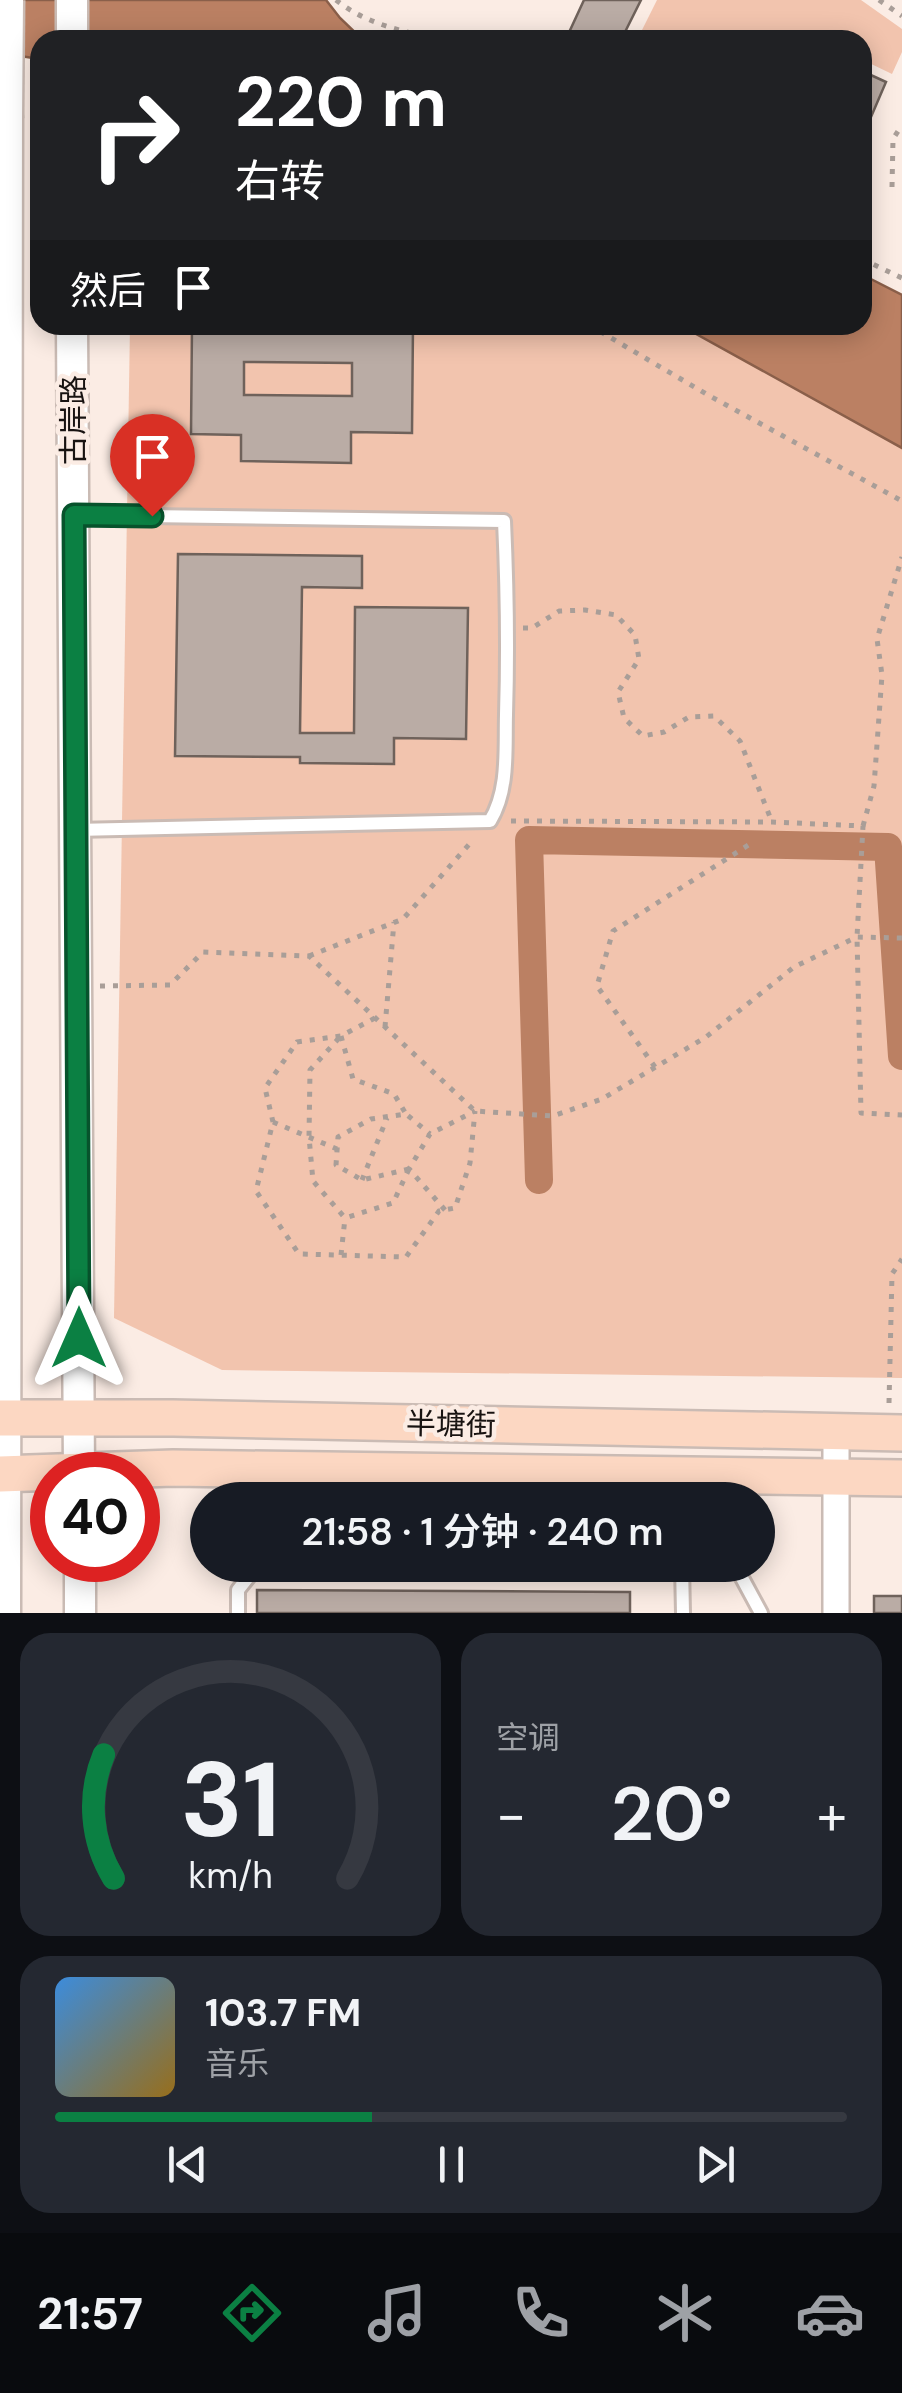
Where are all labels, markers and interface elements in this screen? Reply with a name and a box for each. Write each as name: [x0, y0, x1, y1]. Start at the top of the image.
text: 220 m: [235, 57, 447, 148]
icon: right: [70, 70, 200, 200]
text: 右转: [235, 152, 325, 211]
icon: arrive: [166, 260, 221, 315]
text: 然后: [70, 266, 146, 316]
street label: 古岸路: [54, 375, 93, 465]
pin: [110, 414, 195, 517]
icon: arrive: [125, 429, 180, 484]
position arrow: [27, 1286, 131, 1390]
street label: 半塘街: [406, 1404, 496, 1444]
speed limit sign: 40: [30, 1452, 160, 1582]
text: 21:58 · 1 分钟 · 240 m: [302, 1507, 663, 1557]
text: 空调: [496, 1717, 560, 1759]
text: 31: [181, 1733, 280, 1868]
text: 20°: [611, 1766, 732, 1863]
text: −: [496, 1779, 526, 1851]
text: +: [817, 1779, 847, 1851]
text: km/h: [188, 1853, 273, 1899]
text: 103.7 FM: [205, 1988, 361, 2038]
text: 音乐: [205, 2043, 269, 2085]
icon: previous: [160, 2137, 215, 2192]
icon: pause: [424, 2137, 479, 2192]
icon: next: [688, 2137, 743, 2192]
icon: directions: [217, 2278, 287, 2348]
icon: music: [362, 2278, 432, 2348]
icon: phone: [506, 2278, 576, 2348]
icon: climate: [650, 2278, 720, 2348]
icon: car: [795, 2278, 865, 2348]
text: 21:57: [37, 2284, 143, 2343]

